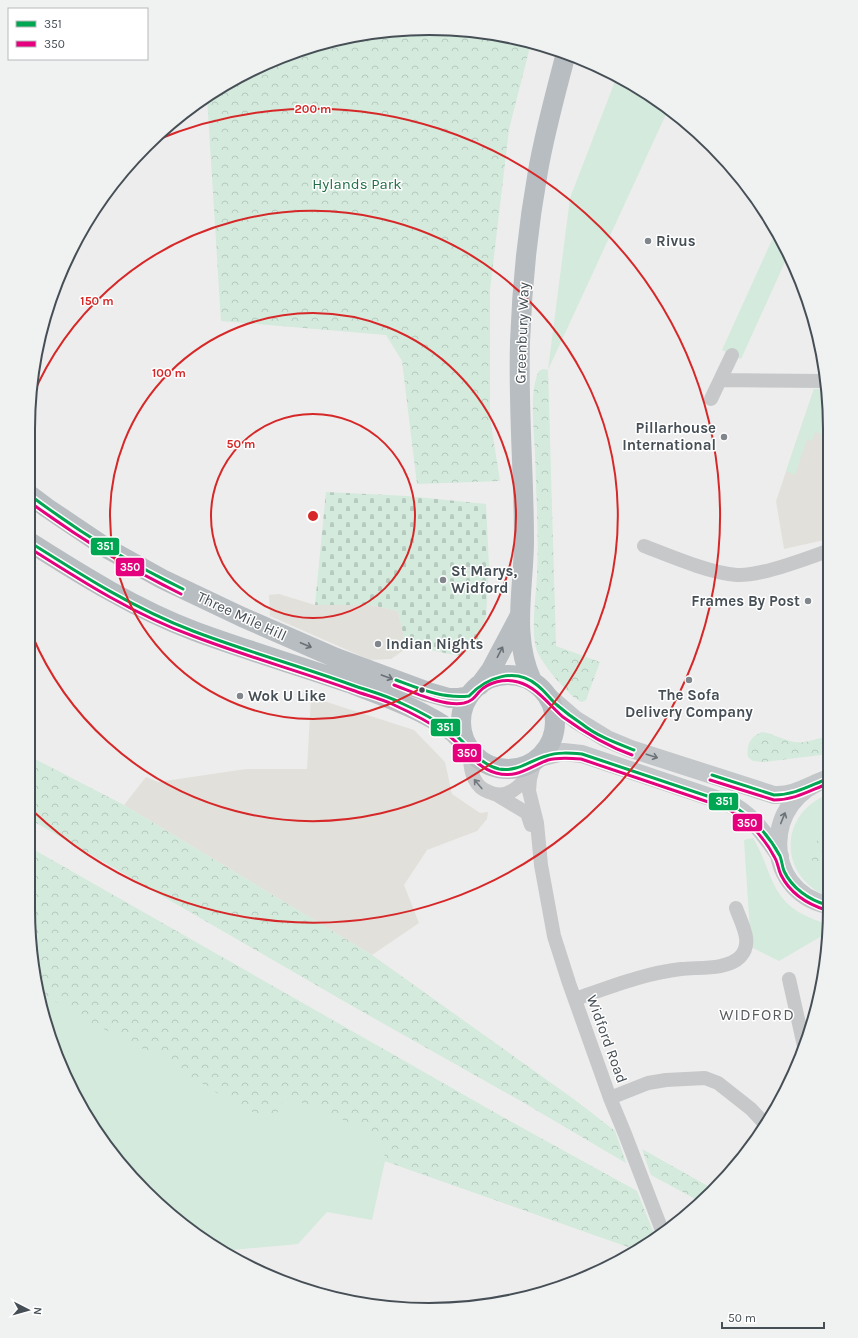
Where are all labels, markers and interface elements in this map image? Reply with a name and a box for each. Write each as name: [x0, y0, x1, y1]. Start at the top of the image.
legend: [8, 8, 148, 60]
text: 351: [44, 17, 62, 31]
text: 350: [44, 37, 65, 51]
text: 200 m: [295, 102, 331, 116]
park label: Hylands Park: [312, 175, 402, 193]
place label: Rivus: [656, 232, 696, 250]
marker: Rivus: [643, 236, 653, 246]
street label: Greenbury Way: [511, 282, 533, 384]
text: 150 m: [80, 294, 114, 308]
text: 100 m: [152, 366, 186, 380]
place label: Pillarhouse International: [622, 419, 716, 454]
marker: Pillarhouse International: [719, 432, 729, 442]
text: 50 m: [227, 437, 256, 451]
centre of rings: [306, 509, 320, 523]
line badge: 351: [90, 537, 120, 556]
text: 351: [96, 540, 114, 553]
line badge: 350: [115, 557, 145, 577]
text: 350: [120, 561, 140, 574]
place label: St Marys, Widford: [451, 562, 518, 597]
marker: St Marys, Widford: [438, 575, 448, 585]
street label: Three Mile Hill: [194, 587, 290, 645]
place label: Frames By Post: [691, 592, 800, 610]
marker: Frames By Post: [803, 596, 813, 606]
place label: Indian Nights: [386, 635, 484, 653]
marker: Indian Nights: [373, 639, 383, 649]
one-way arrow: [299, 642, 311, 649]
one-way arrow: [497, 646, 505, 658]
one-way arrow: [381, 674, 393, 682]
marker: The Sofa Delivery Company: [684, 675, 694, 685]
unlabelled marker: [417, 685, 427, 695]
place label: The Sofa Delivery Company: [625, 686, 753, 721]
place label: Wok U Like: [248, 687, 326, 705]
marker: Wok U Like: [235, 691, 245, 701]
line badge: 351: [430, 718, 461, 737]
text: 351: [436, 721, 454, 734]
line badge: 350: [452, 743, 482, 763]
text: 350: [457, 747, 477, 760]
one-way arrow: [645, 753, 658, 760]
one-way arrow: [474, 778, 483, 789]
line badge: 351: [708, 792, 739, 811]
text: 351: [715, 795, 733, 808]
line badge: 350: [732, 813, 763, 832]
one-way arrow: [780, 813, 788, 825]
text: 350: [737, 817, 757, 830]
street label: Widford Road: [583, 992, 631, 1086]
district label: WIDFORD: [719, 1005, 795, 1024]
north arrow: [8, 1290, 48, 1330]
scale bar: [722, 1304, 824, 1330]
text: N: [31, 1306, 44, 1316]
text: 50 m: [728, 1311, 756, 1325]

